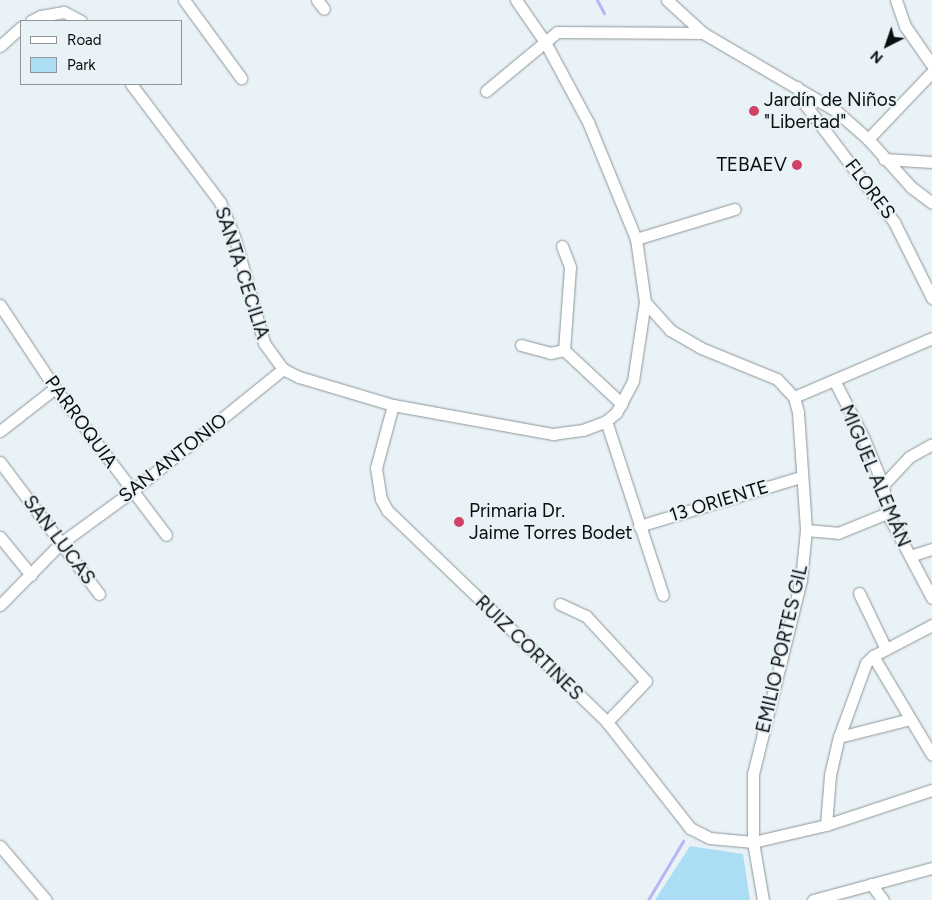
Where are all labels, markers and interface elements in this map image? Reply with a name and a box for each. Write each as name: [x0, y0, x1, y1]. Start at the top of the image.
legend: [20, 20, 182, 85]
north arrow: [862, 20, 912, 70]
text: Road: [67, 31, 102, 49]
text: N: [867, 47, 886, 67]
text: Park: [67, 56, 96, 74]
place label: Jardín de Niños "Libertad": [764, 89, 897, 133]
marker: Jardín de Niños "Libertad": [748, 105, 760, 117]
place label: TEBAEV: [716, 154, 787, 176]
street label: FLORES: [840, 154, 900, 224]
marker: TEBAEV: [791, 159, 803, 171]
street label: SANTA CECILIA: [210, 204, 274, 342]
street label: PARROQUIA: [40, 371, 122, 473]
street label: MIGUEL ALEMÁN: [835, 401, 915, 551]
street label: SAN ANTONIO: [114, 409, 232, 507]
street label: 13 ORIENTE: [667, 475, 771, 527]
street label: SAN LUCAS: [18, 491, 100, 589]
place label: Primaria Dr. Jaime Torres Bodet: [469, 500, 633, 544]
marker: Primaria Dr. Jaime Torres Bodet: [453, 516, 465, 528]
street label: EMILIO PORTES GIL: [752, 563, 812, 735]
street label: RUIZ CORTINES: [470, 591, 588, 705]

